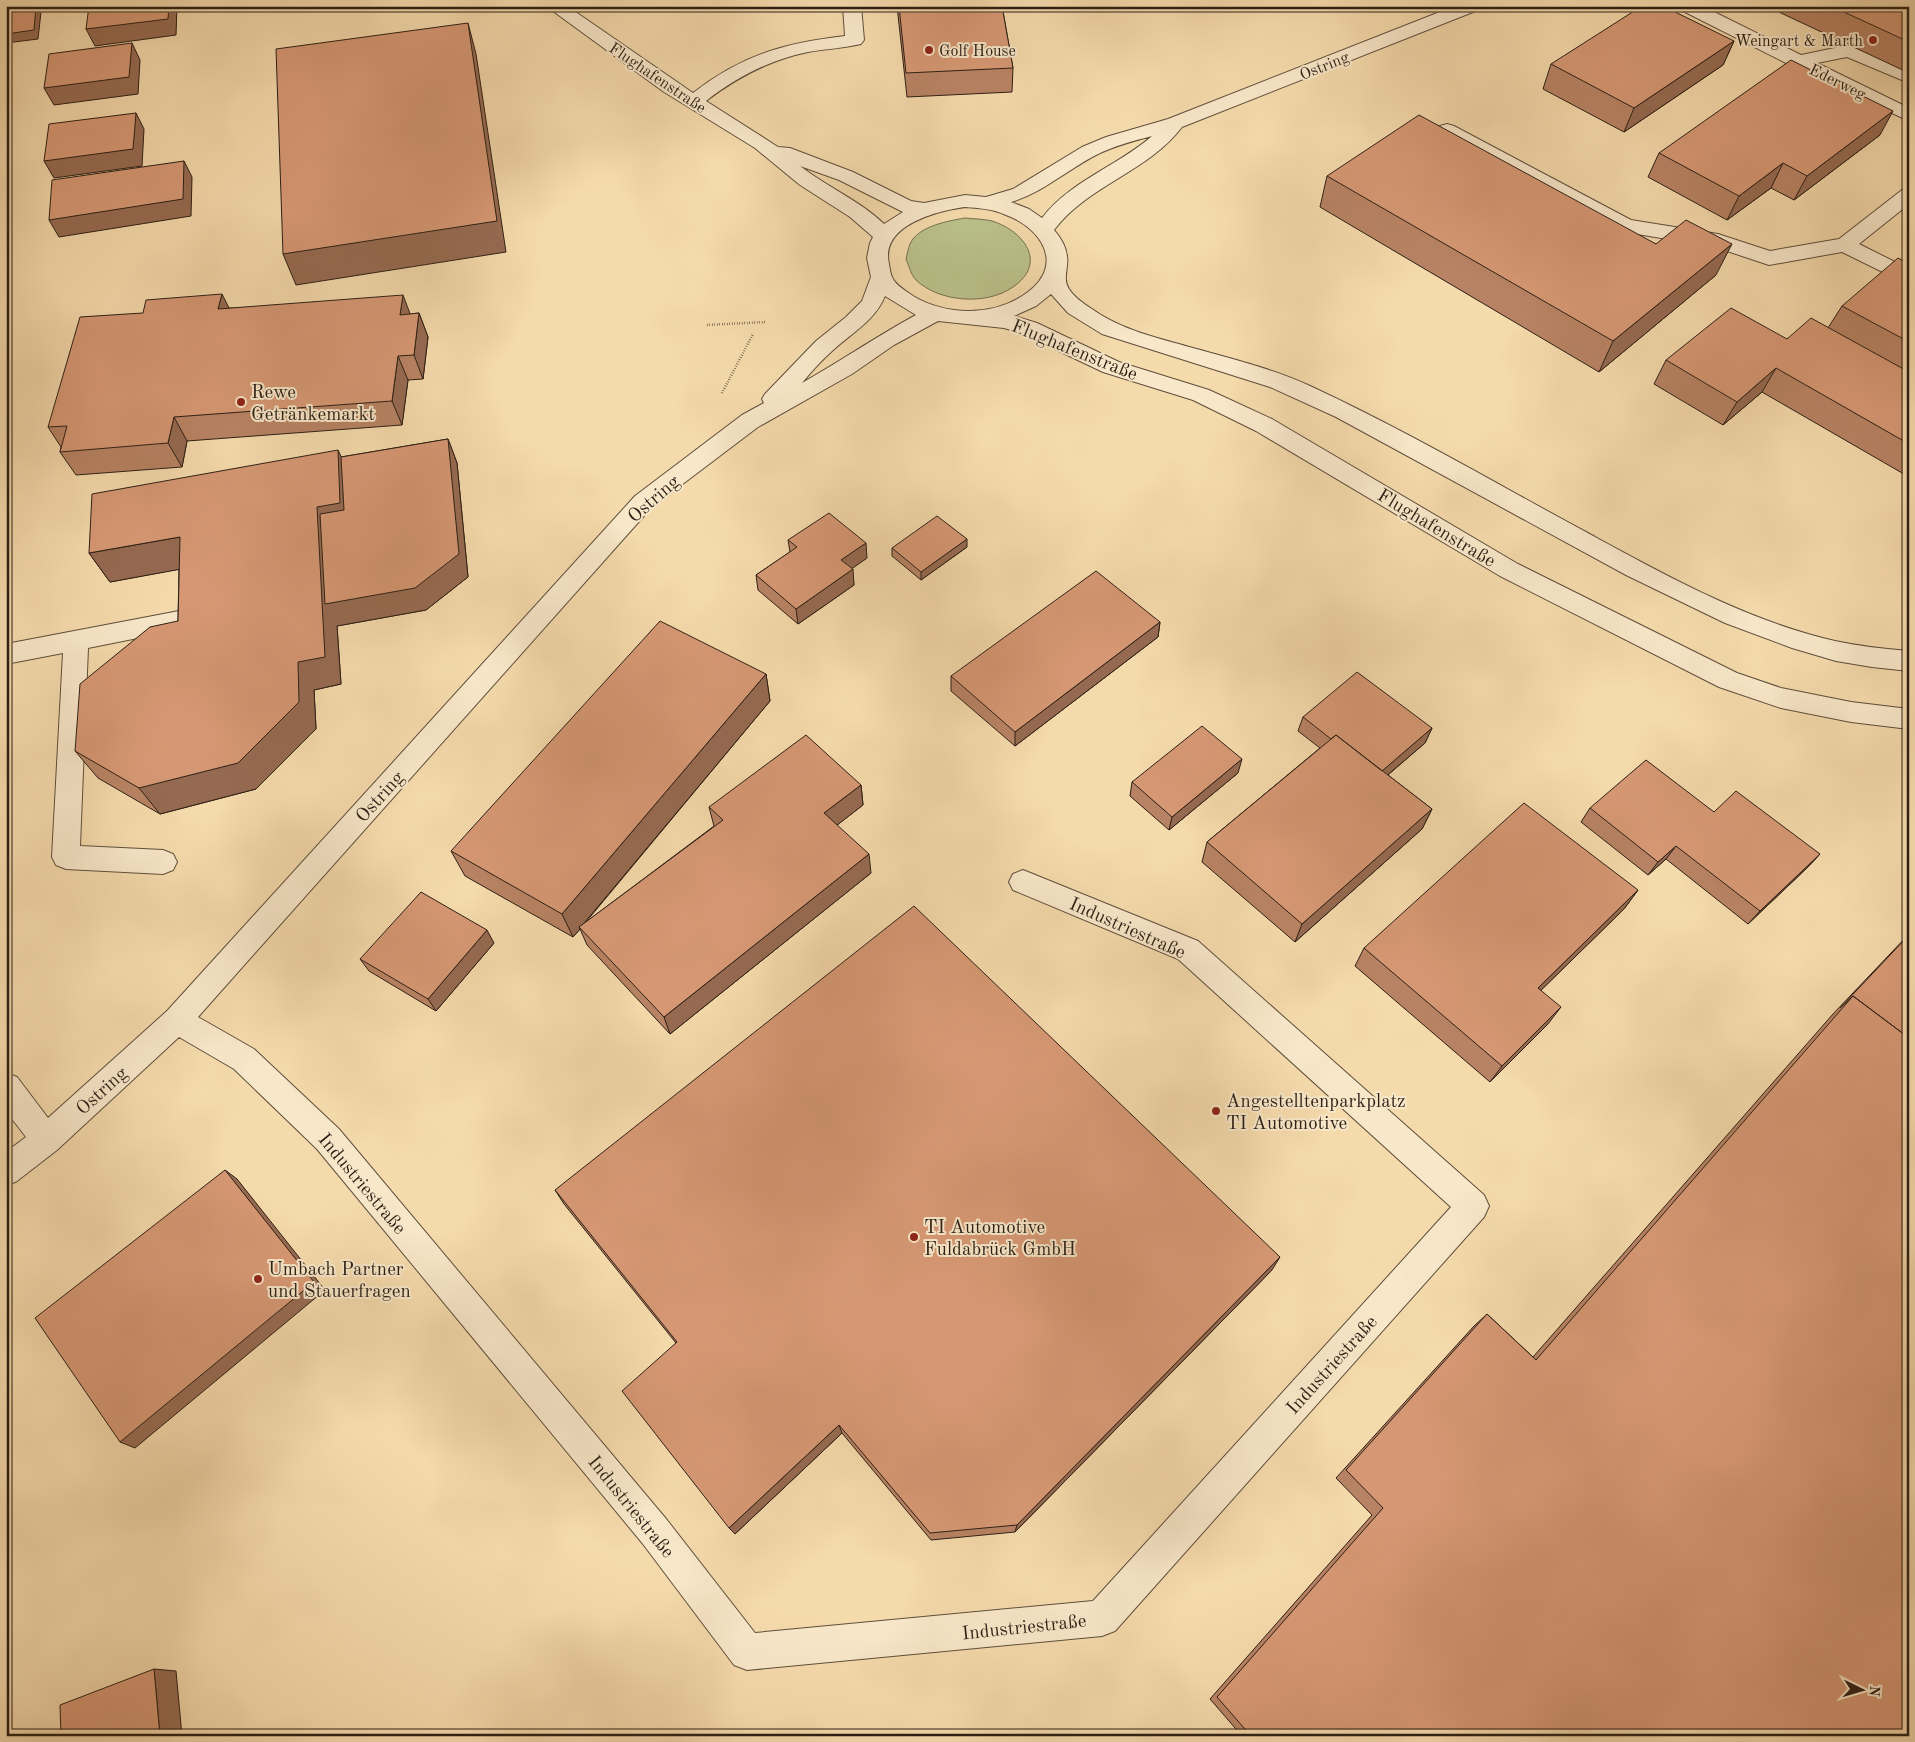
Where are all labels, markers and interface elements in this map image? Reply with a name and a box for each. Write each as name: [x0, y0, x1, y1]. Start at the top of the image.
place label: Weingart & Marth: [1735, 34, 1863, 50]
marker: Weingart & Marth: [1867, 34, 1879, 46]
street label: Flughafenstraße: [606, 40, 708, 117]
marker: Golf House: [923, 44, 935, 56]
place label: Golf House: [939, 44, 1016, 60]
street label: Ostring: [1298, 50, 1352, 84]
street label: Ederweg: [1806, 62, 1868, 104]
street label: Flughafenstraße: [1008, 317, 1140, 385]
place label: Rewe Getränkemarkt: [251, 384, 375, 425]
marker: Rewe Getränkemarkt: [235, 396, 247, 408]
street label: Ostring: [625, 472, 685, 527]
street label: Flughafenstraße: [1373, 486, 1498, 572]
street label: Ostring: [353, 768, 409, 827]
street label: Industriestraße: [1066, 895, 1188, 963]
street label: Ostring: [73, 1064, 132, 1120]
place label: Angestelltenparkplatz TI Automotive: [1226, 1093, 1406, 1134]
marker: Angestelltenparkplatz TI Automotive: [1210, 1105, 1222, 1117]
street label: Industriestraße: [314, 1131, 409, 1239]
place label: TI Automotive Fuldabrück GmbH: [924, 1219, 1076, 1260]
marker: TI Automotive Fuldabrück GmbH: [908, 1231, 920, 1243]
place label: Umbach Partner und Stauerfragen: [268, 1261, 411, 1302]
marker: Umbach Partner und Stauerfragen: [252, 1273, 264, 1285]
street label: Industriestraße: [1284, 1313, 1382, 1419]
street label: Industriestraße: [583, 1453, 677, 1562]
street label: Industriestraße: [961, 1612, 1088, 1644]
north arrow: [1838, 1664, 1888, 1714]
text: N: [1866, 1685, 1881, 1697]

